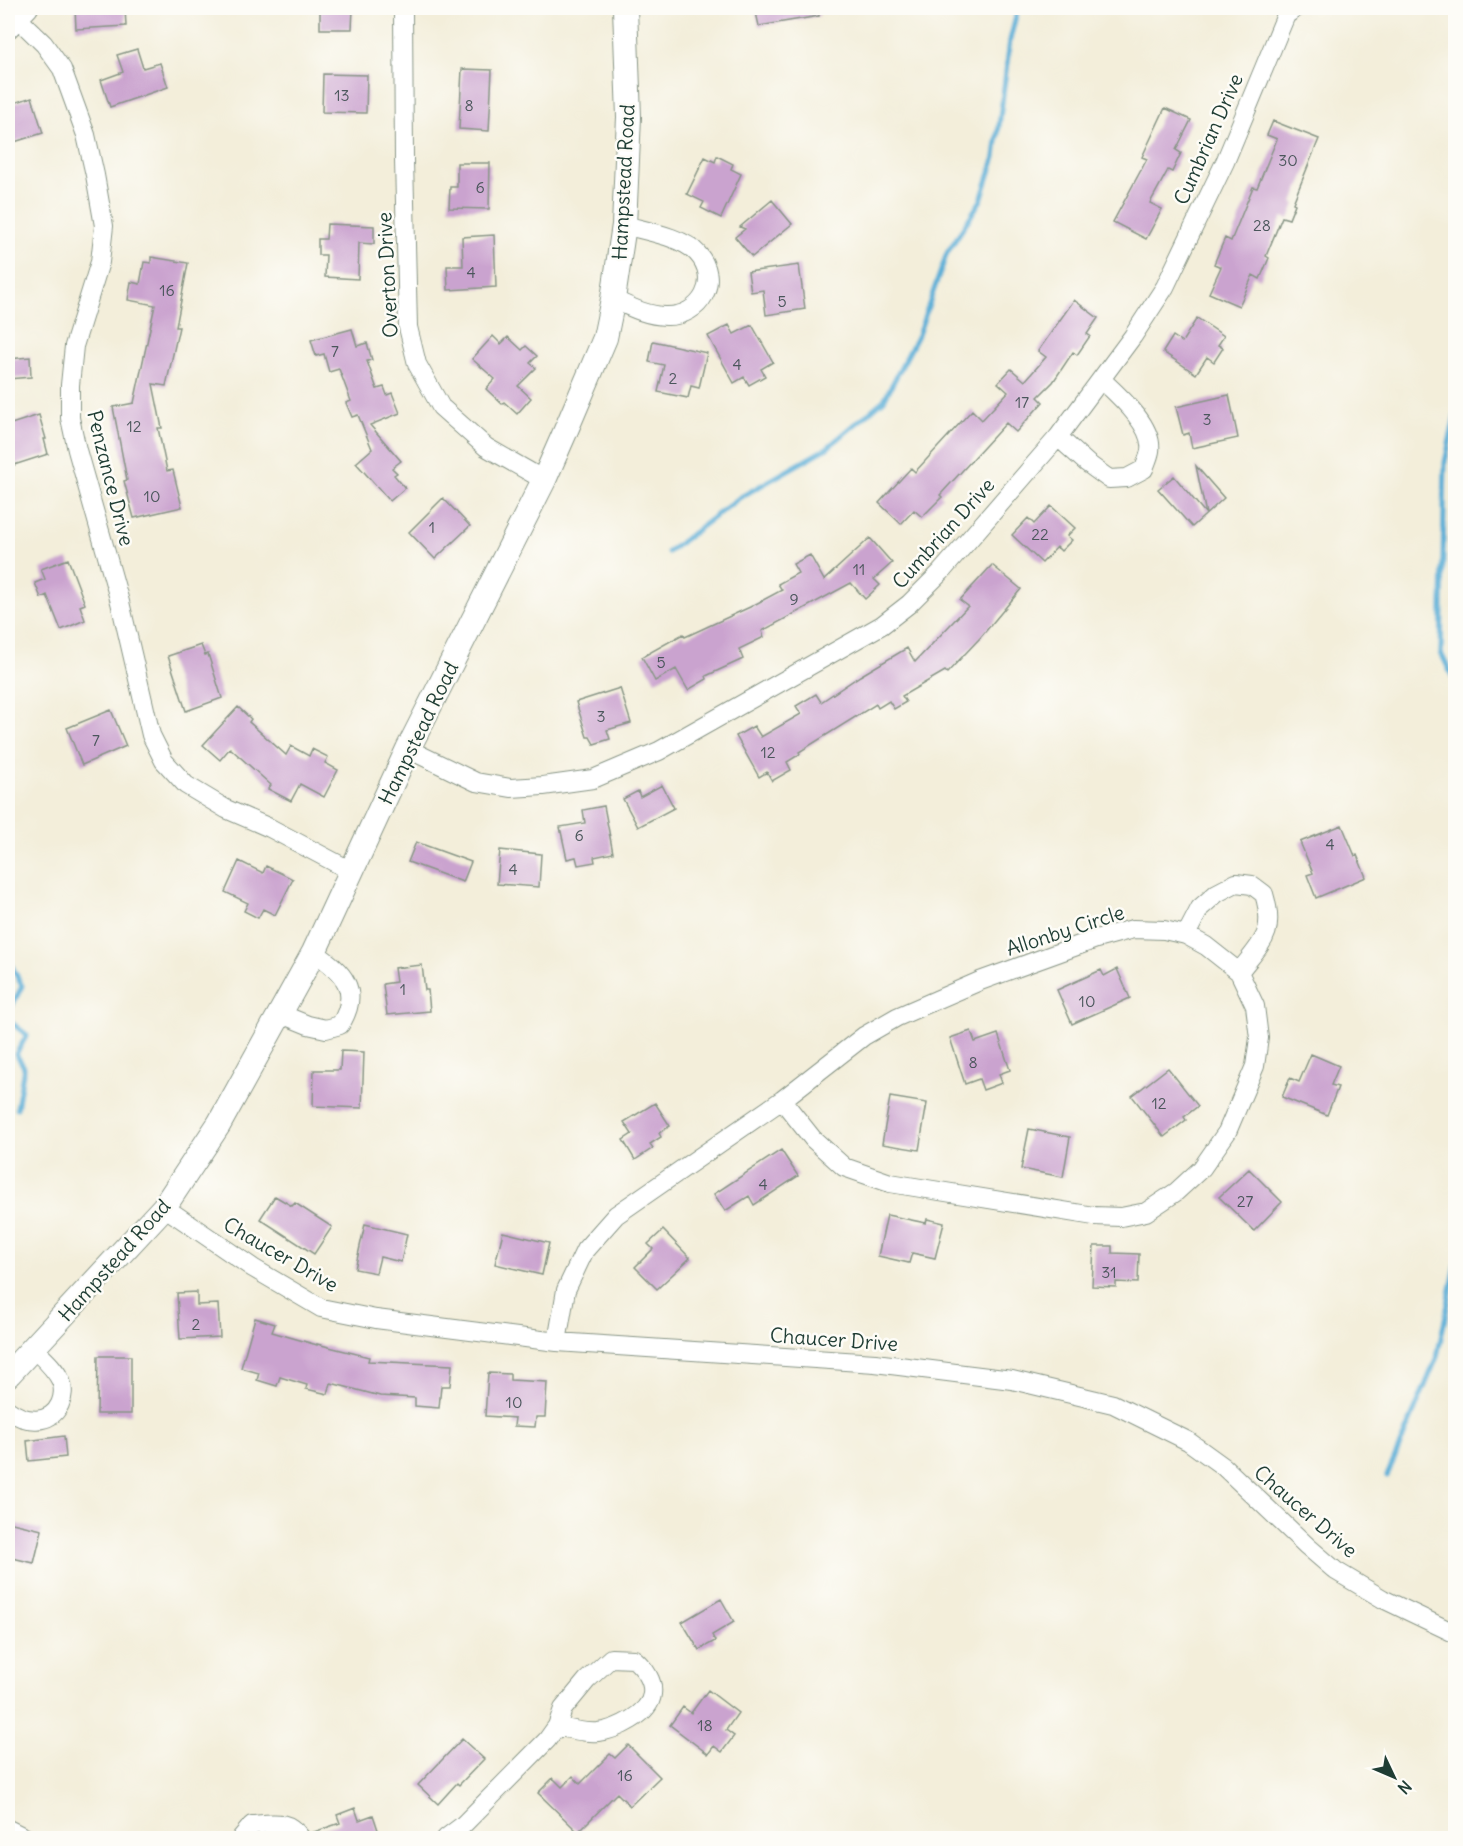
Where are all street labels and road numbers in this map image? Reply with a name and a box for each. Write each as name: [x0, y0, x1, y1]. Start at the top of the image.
street label: Cumbrian Drive: [1168, 70, 1248, 208]
street label: Hampstead Road: [606, 103, 640, 260]
street label: Overton Drive: [371, 212, 403, 338]
street label: Penzance Drive: [82, 408, 140, 548]
street label: Cumbrian Drive: [887, 472, 999, 594]
street label: Hampstead Road: [373, 657, 464, 809]
street label: Allonby Circle: [1003, 899, 1127, 961]
street label: Hampstead Road: [53, 1194, 176, 1326]
street label: Chaucer Drive: [219, 1211, 343, 1297]
street label: Chaucer Drive: [769, 1322, 899, 1356]
street label: Chaucer Drive: [1249, 1459, 1363, 1563]

